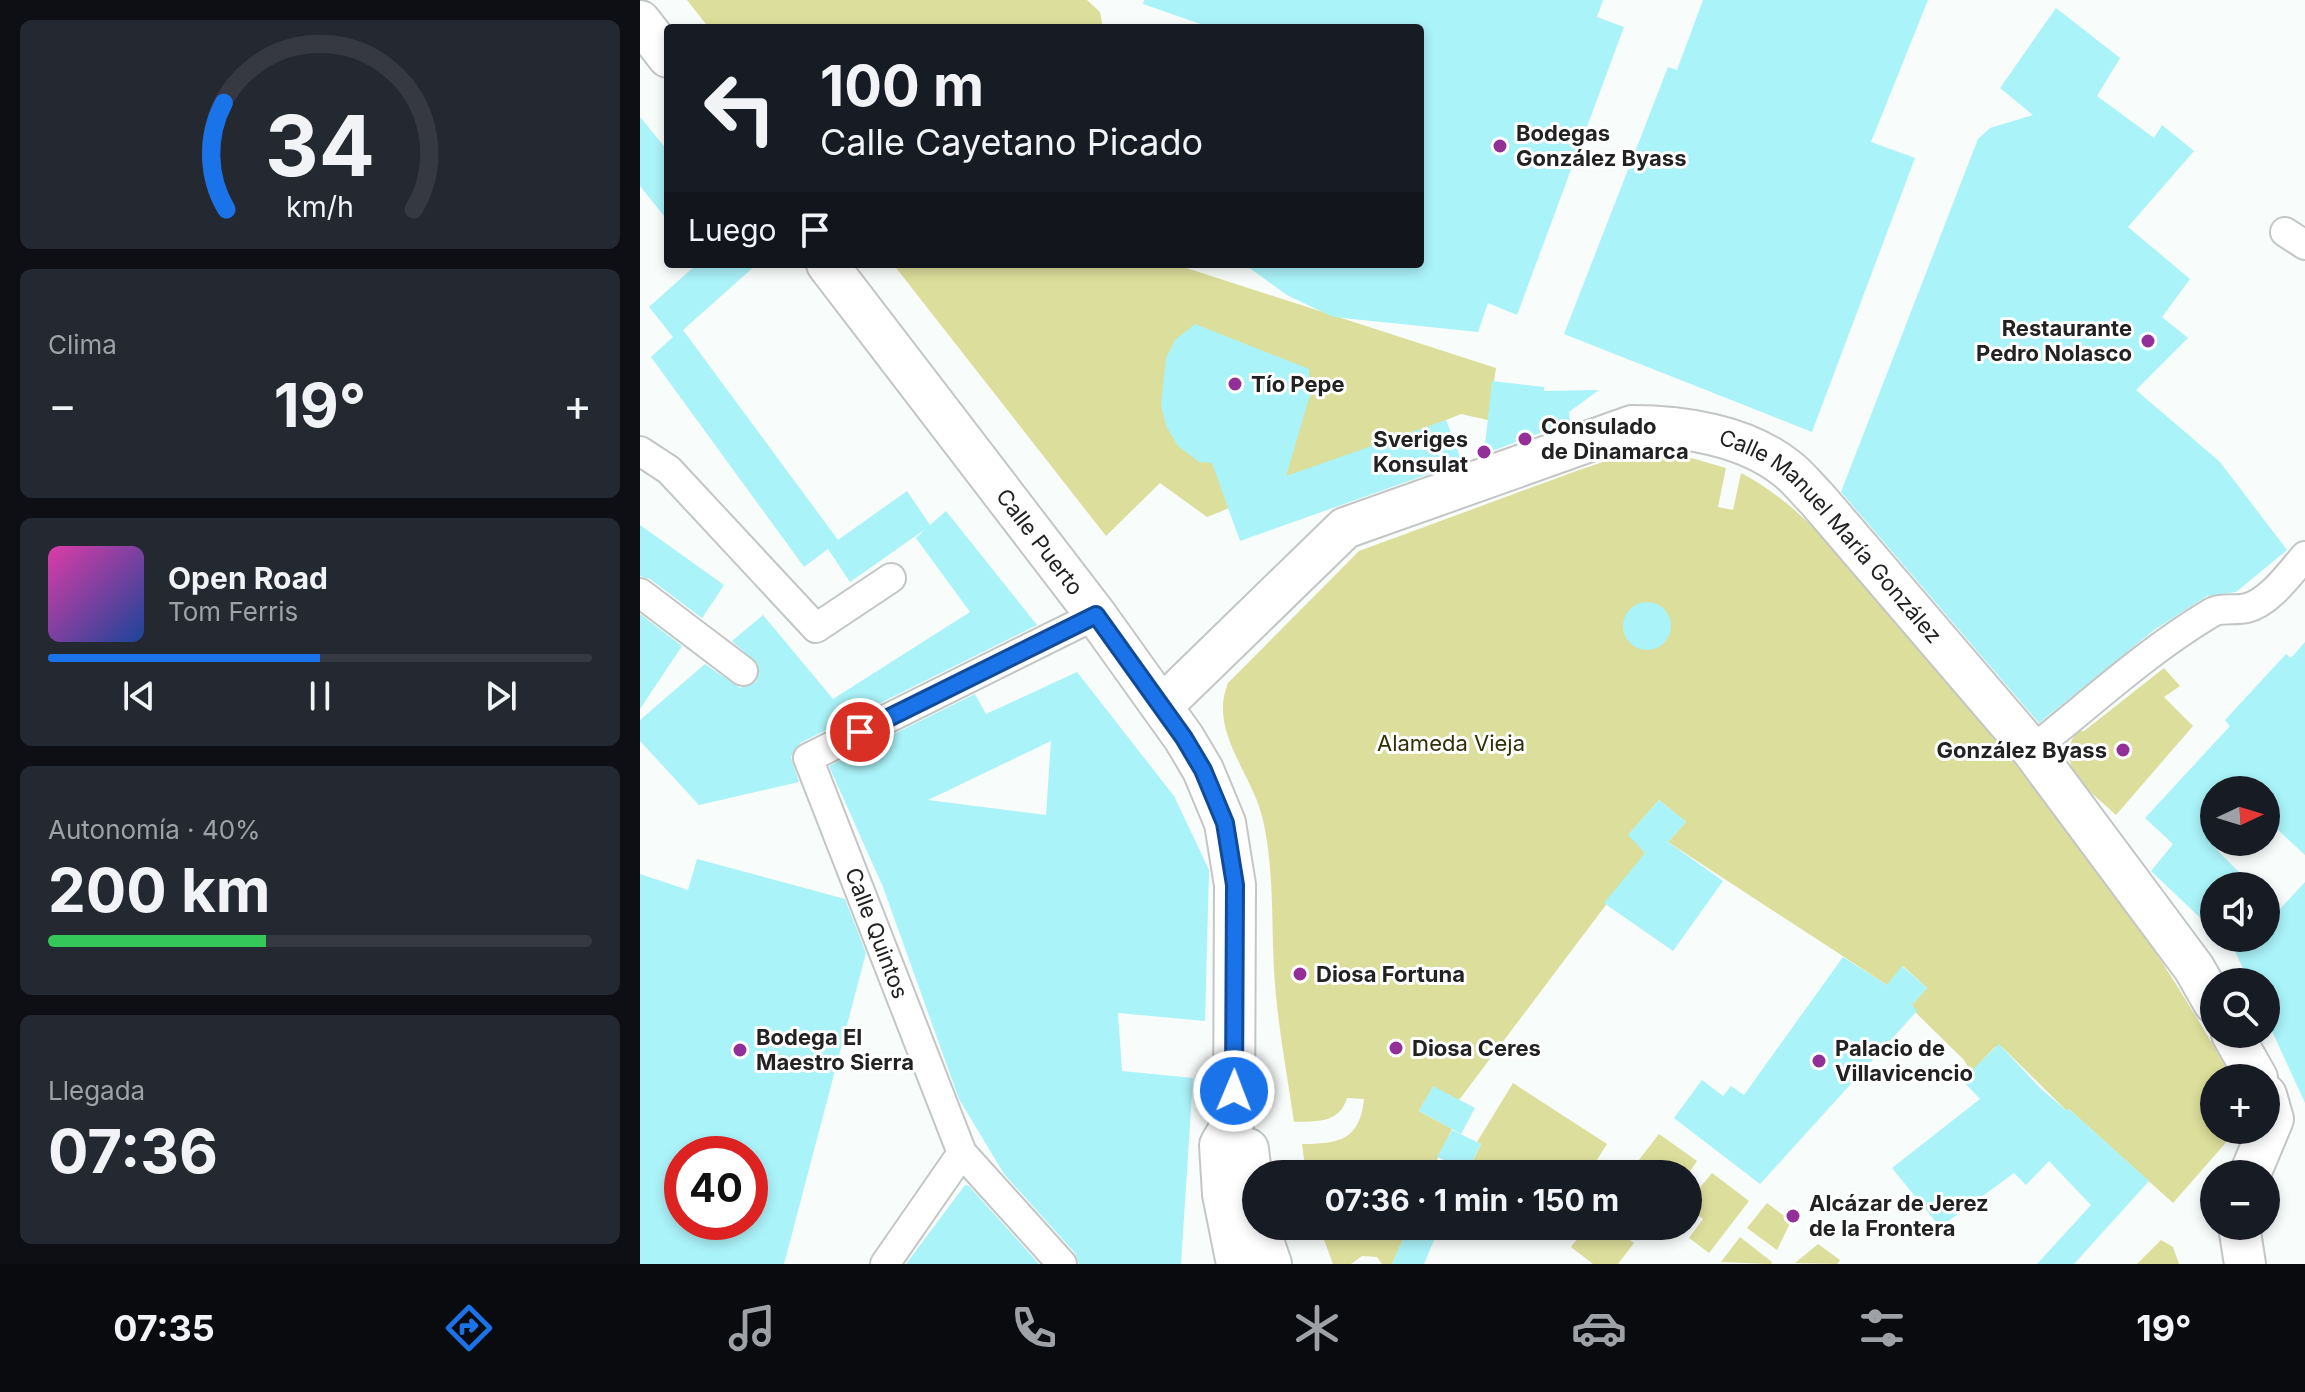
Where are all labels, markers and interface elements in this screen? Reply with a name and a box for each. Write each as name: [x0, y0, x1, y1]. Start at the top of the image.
text: 100 m: [820, 52, 984, 120]
icon: left: [688, 56, 792, 160]
text: 34: [265, 95, 375, 196]
text: Calle Cayetano Picado: [820, 120, 1203, 164]
place label: Bodegas González Byass: [1516, 120, 1687, 171]
marker: Bodegas González Byass: [1491, 137, 1509, 155]
text: km/h: [286, 190, 354, 225]
icon: arrive: [793, 208, 837, 252]
text: Luego: [688, 212, 777, 248]
place label: Restaurante Pedro Nolasco: [1976, 315, 2132, 366]
text: Clima: [48, 329, 117, 360]
marker: Restaurante Pedro Nolasco: [2139, 332, 2157, 350]
text: 19°: [274, 369, 366, 441]
place label: Tío Pepe: [1251, 371, 1345, 397]
marker: Tío Pepe: [1226, 375, 1244, 393]
text: −: [48, 378, 77, 432]
text: +: [563, 378, 592, 432]
place label: Consulado de Dinamarca: [1541, 413, 1689, 464]
street label: Calle Manuel María González: [1716, 424, 1947, 648]
place label: Sveriges Konsulat: [1373, 426, 1468, 477]
marker: Consulado de Dinamarca: [1516, 430, 1534, 448]
marker: Sveriges Konsulat: [1475, 443, 1493, 461]
street label: Calle Puerto: [991, 484, 1089, 600]
text: Open Road: [168, 560, 328, 596]
text: Tom Ferris: [168, 596, 298, 627]
icon: previous: [117, 674, 161, 718]
icon: pause: [298, 674, 342, 718]
icon: next: [479, 674, 523, 718]
pin: [826, 698, 894, 766]
icon: arrive: [838, 710, 882, 754]
park label: Alameda Vieja: [1377, 730, 1525, 756]
place label: González Byass: [1936, 737, 2107, 763]
marker: González Byass: [2114, 741, 2132, 759]
north arrow: [2200, 776, 2280, 856]
map controls: [2200, 776, 2280, 1240]
text: Autonomía · 40%: [48, 814, 261, 845]
text: 200 km: [48, 854, 270, 926]
street label: Calle Quintos: [840, 864, 914, 1002]
button: sound: [2200, 872, 2280, 952]
place label: Diosa Fortuna: [1316, 961, 1465, 987]
marker: Diosa Fortuna: [1291, 965, 1309, 983]
button: search: [2200, 968, 2280, 1048]
place label: Bodega El Maestro Sierra: [756, 1024, 914, 1075]
place label: Diosa Ceres: [1412, 1035, 1541, 1061]
place label: Palacio de Villavicencio: [1835, 1035, 1973, 1086]
marker: Diosa Ceres: [1387, 1039, 1405, 1057]
marker: Bodega El Maestro Sierra: [731, 1041, 749, 1059]
position arrow: [1192, 1049, 1276, 1133]
marker: Palacio de Villavicencio: [1810, 1052, 1828, 1070]
button: +: [2200, 1064, 2280, 1144]
text: Llegada: [48, 1075, 145, 1106]
text: 07:36: [48, 1115, 218, 1187]
speed limit sign: 40: [664, 1136, 768, 1240]
button: −: [2200, 1160, 2280, 1240]
text: 07:36 · 1 min · 150 m: [1325, 1182, 1619, 1218]
place label: Alcázar de Jerez de la Frontera: [1809, 1190, 1989, 1241]
marker: Alcázar de Jerez de la Frontera: [1784, 1207, 1802, 1225]
icon: directions: [441, 1300, 497, 1356]
icon: music: [724, 1300, 780, 1356]
icon: phone: [1006, 1300, 1062, 1356]
icon: climate: [1289, 1300, 1345, 1356]
icon: car: [1571, 1300, 1627, 1356]
icon: filters: [1854, 1300, 1910, 1356]
text: 07:35: [113, 1306, 215, 1350]
text: 19°: [2136, 1306, 2192, 1350]

